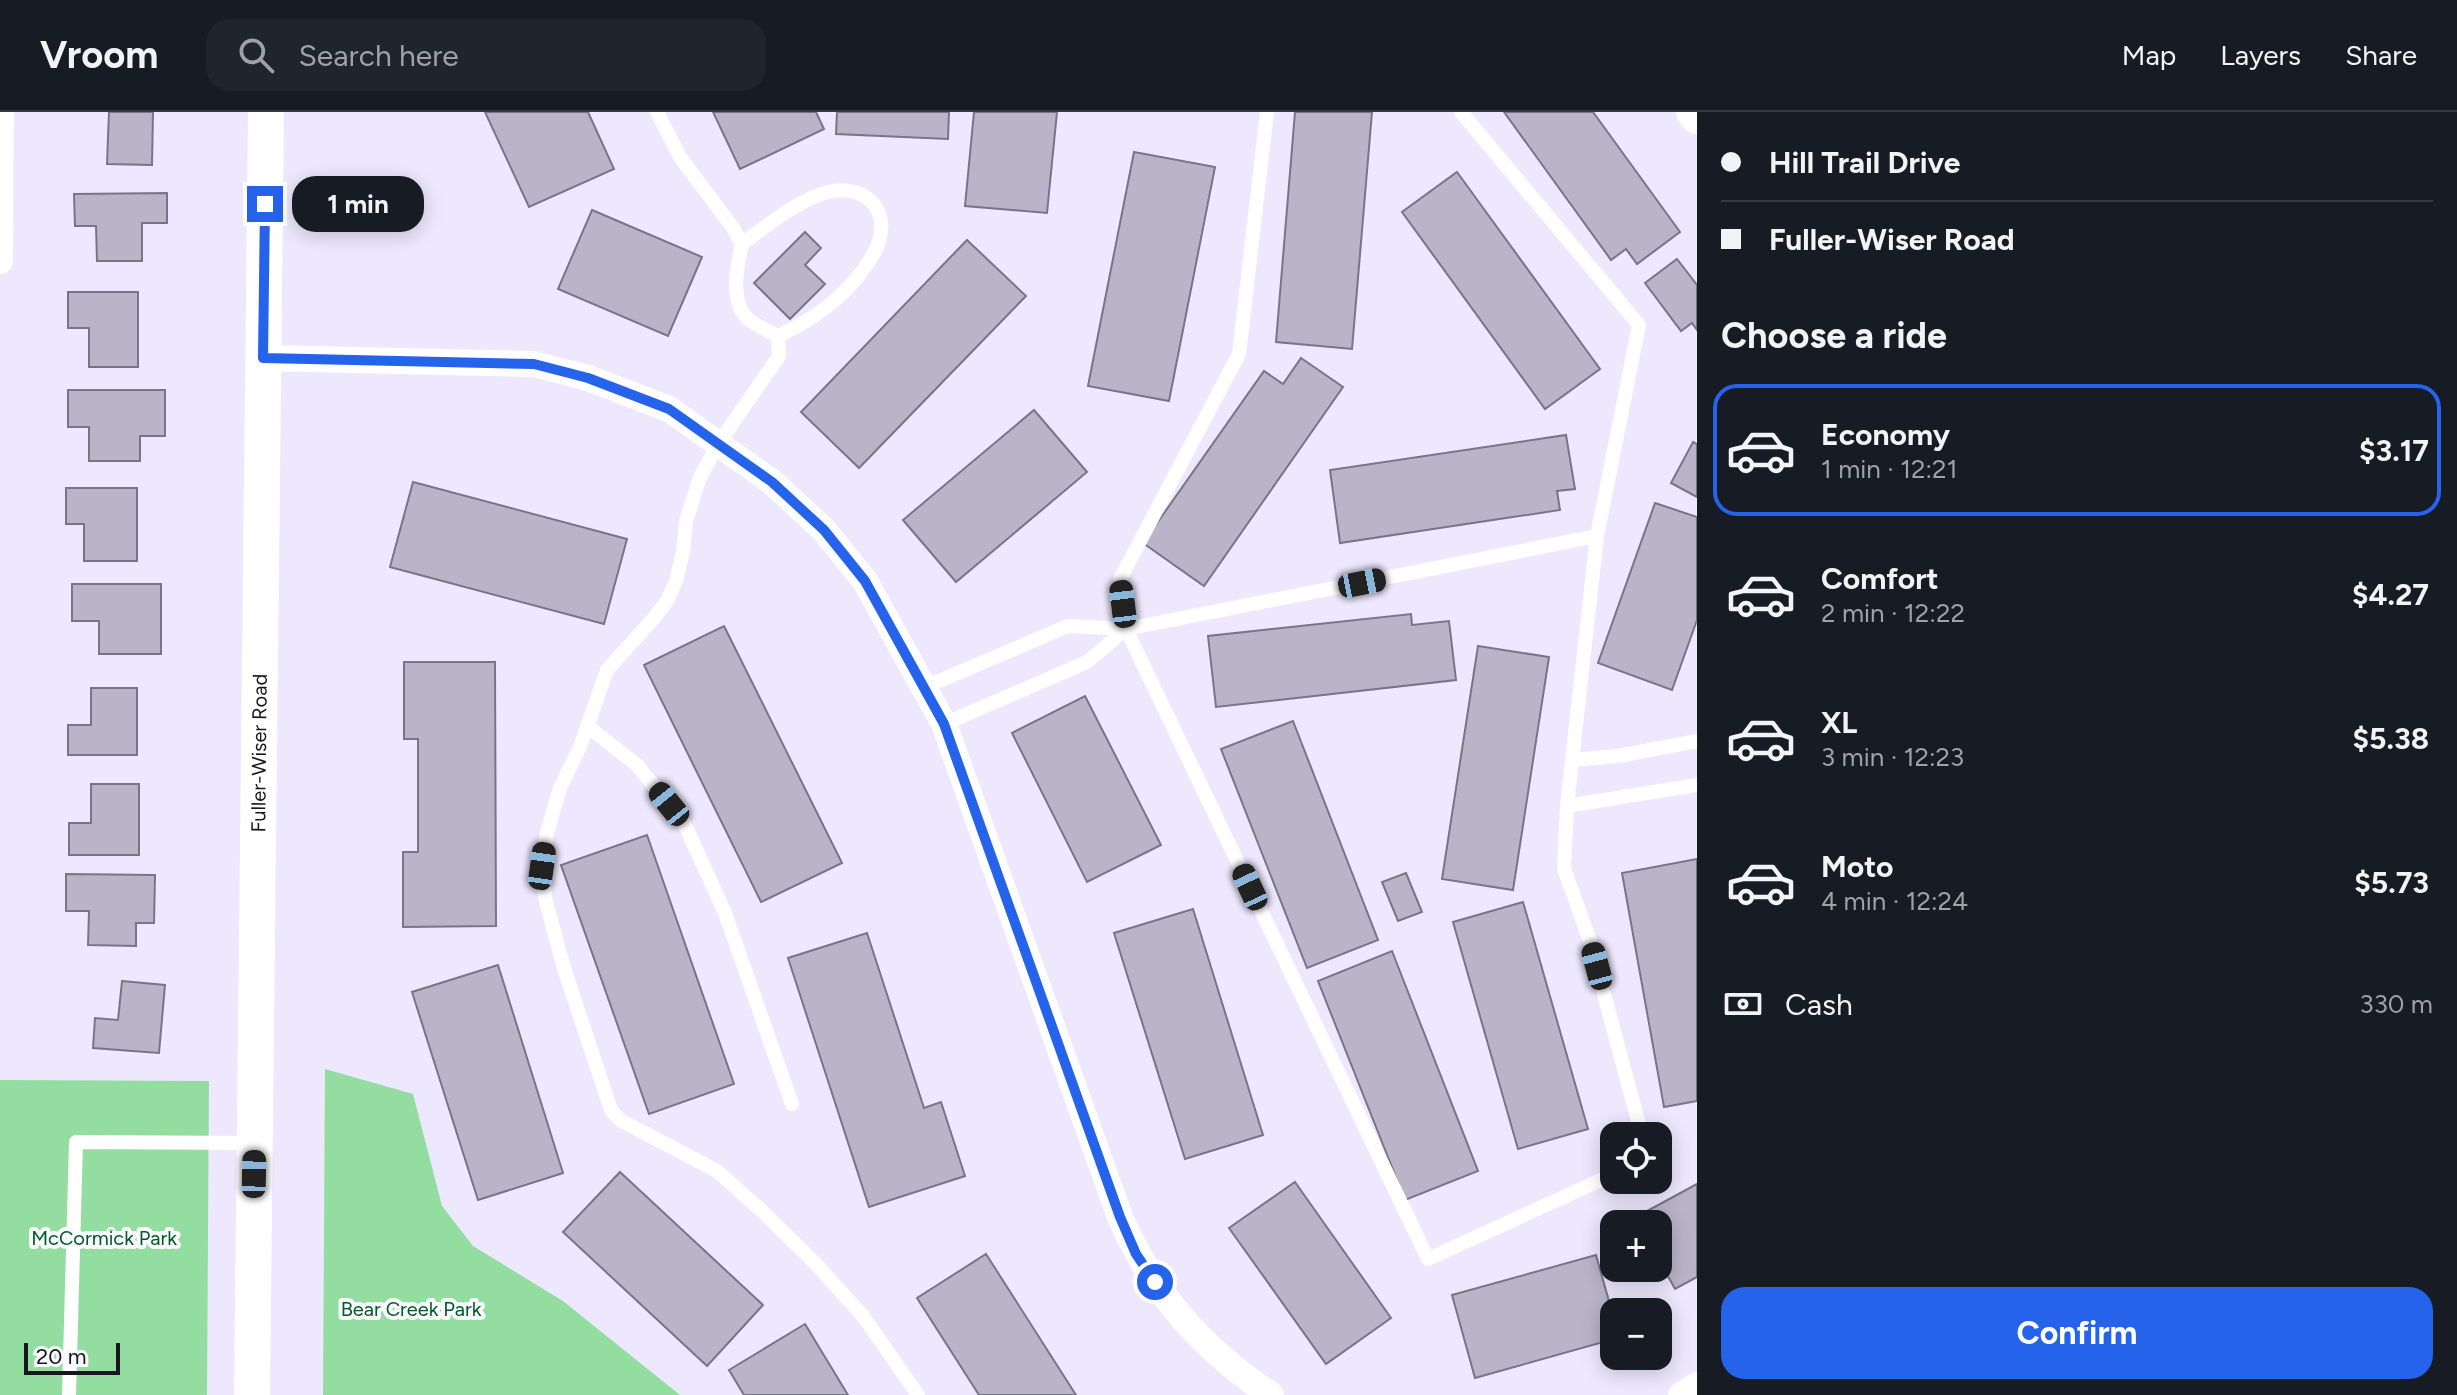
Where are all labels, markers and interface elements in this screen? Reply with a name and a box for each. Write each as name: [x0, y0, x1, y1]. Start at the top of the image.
search box: [206, 19, 766, 91]
text: Vroom: [40, 32, 158, 78]
icon: search: [234, 33, 278, 77]
text: Search here: [298, 37, 459, 74]
text: Map: [2122, 38, 2176, 72]
text: Layers: [2220, 38, 2301, 72]
text: Share: [2345, 38, 2417, 72]
text: Hill Trail Drive: [1769, 144, 1960, 181]
callout: 1 min: [293, 176, 425, 232]
route end: [247, 186, 283, 222]
text: 1 min: [327, 188, 389, 220]
text: Fuller-Wiser Road: [1769, 221, 2015, 258]
text: Choose a ride: [1721, 314, 1947, 357]
icon: car: [1725, 414, 1797, 486]
text: Economy: [1821, 416, 1950, 453]
text: $3.17: [2359, 432, 2429, 469]
text: 1 min · 12:21: [1821, 453, 1957, 485]
icon: car: [1725, 558, 1797, 630]
text: Comfort: [1821, 560, 1939, 597]
car: [1336, 567, 1388, 599]
text: $4.27: [2352, 576, 2429, 613]
car: [1108, 579, 1138, 629]
text: 2 min · 12:22: [1821, 597, 1965, 629]
street label: Fuller-Wiser Road: [246, 674, 272, 832]
icon: car: [1725, 702, 1797, 774]
text: XL: [1821, 704, 1857, 741]
text: $5.38: [2352, 720, 2429, 757]
text: 3 min · 12:23: [1821, 741, 1964, 773]
car: [645, 778, 693, 830]
car: [527, 841, 557, 891]
icon: car: [1725, 846, 1797, 918]
text: Moto: [1821, 848, 1893, 885]
car: [1229, 860, 1271, 914]
text: $5.73: [2354, 864, 2429, 901]
text: 4 min · 12:24: [1821, 885, 1968, 917]
car: [1579, 940, 1615, 992]
icon: cash: [1721, 982, 1765, 1026]
text: Cash: [1785, 986, 1853, 1023]
text: 330 m: [2359, 988, 2433, 1020]
map controls: [1600, 1122, 1672, 1370]
button: locate: [1600, 1122, 1672, 1194]
car: [242, 1150, 266, 1198]
button: +: [1600, 1210, 1672, 1282]
park label: McCormick Park: [31, 1226, 177, 1250]
route start: [1137, 1264, 1173, 1300]
button: Confirm: [1721, 1287, 2433, 1379]
park label: Bear Creek Park: [341, 1297, 482, 1321]
button: −: [1600, 1298, 1672, 1370]
scale bar: [24, 1339, 120, 1375]
text: 20 m: [36, 1343, 87, 1370]

